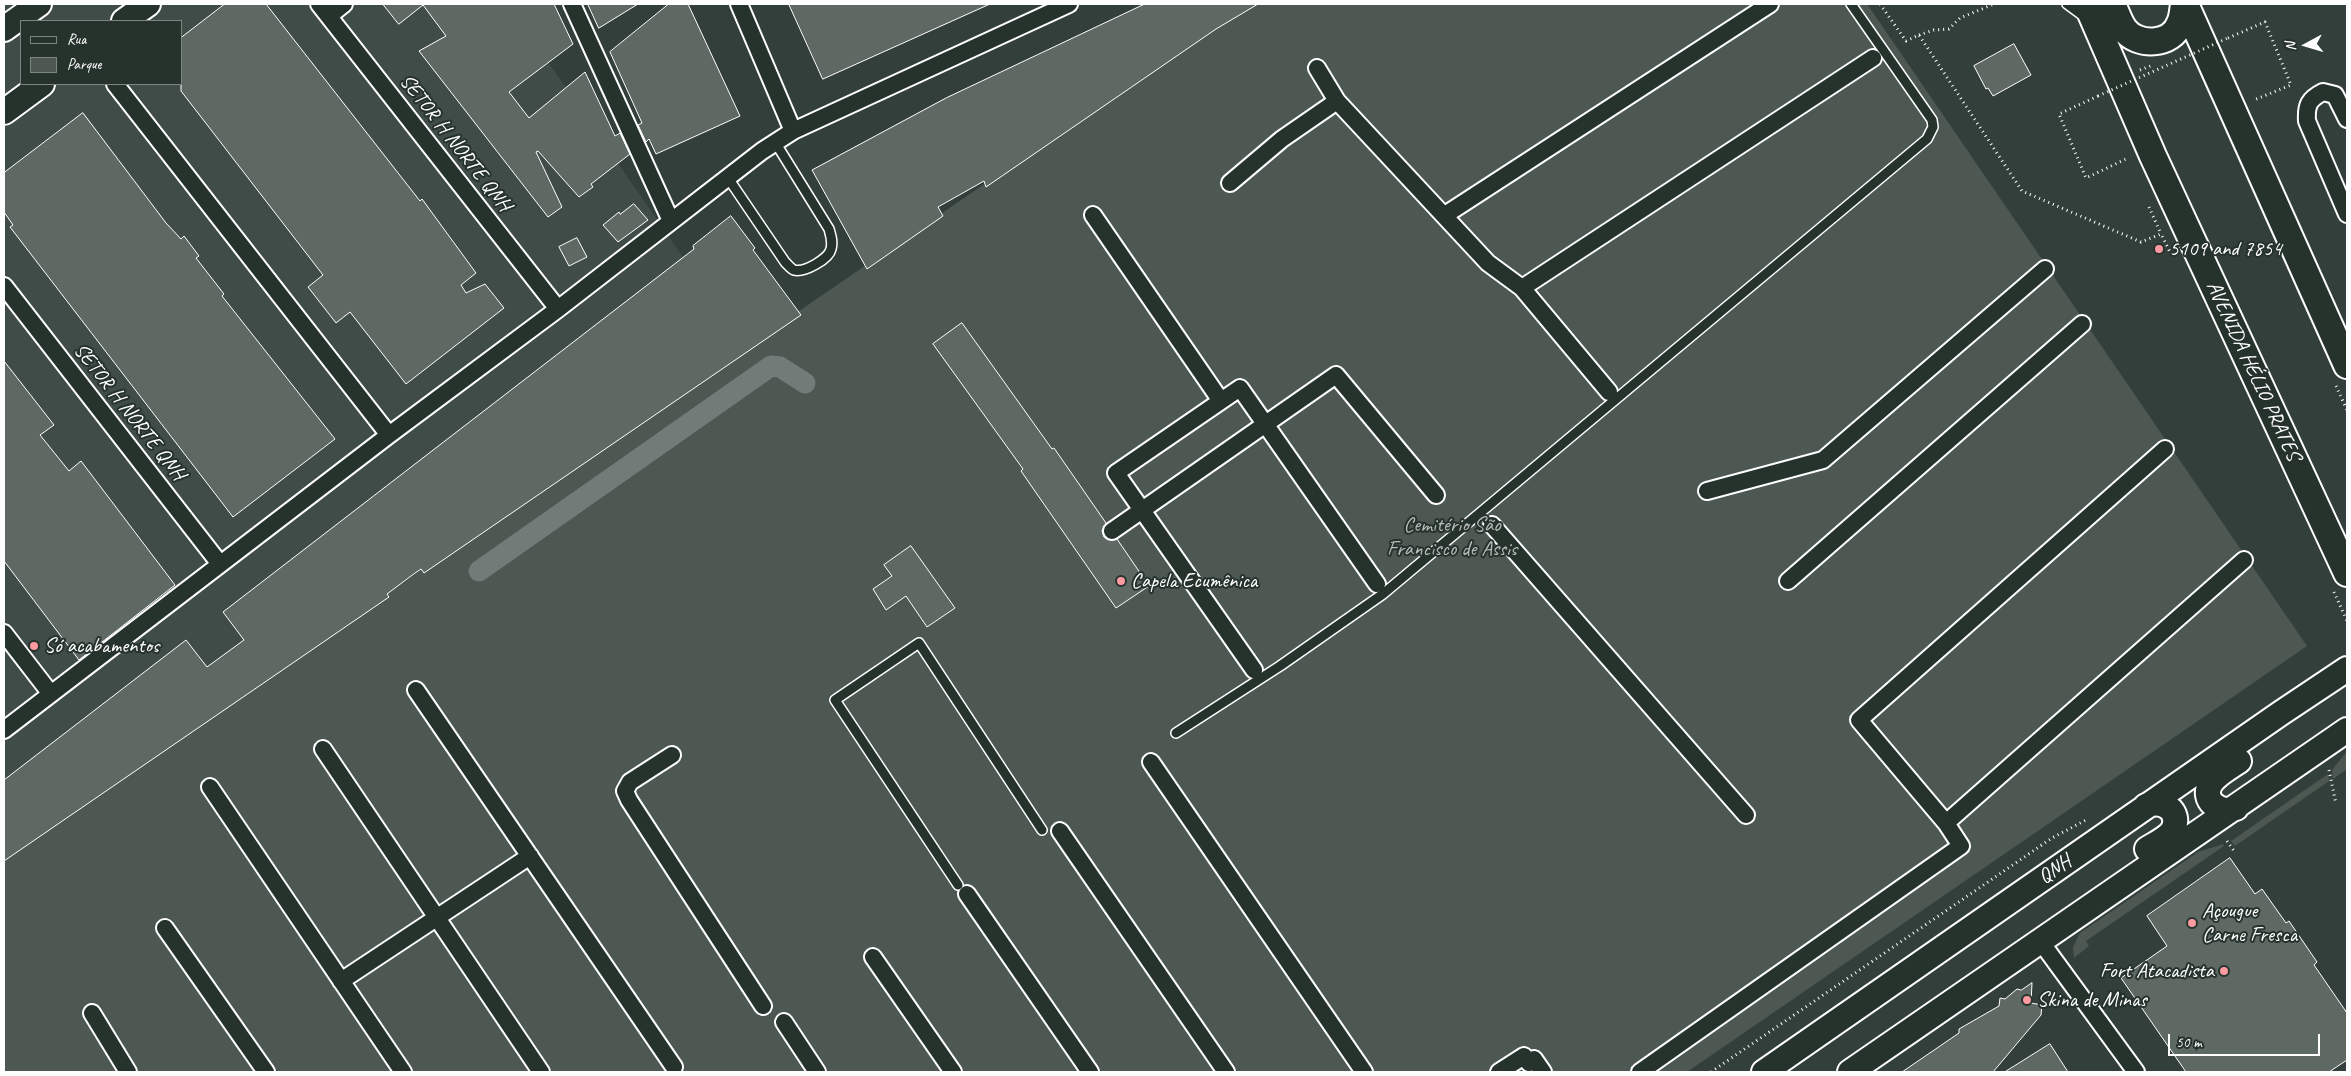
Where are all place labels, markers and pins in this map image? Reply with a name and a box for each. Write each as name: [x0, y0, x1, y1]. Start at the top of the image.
place label: 5109 and 7854: [2169, 236, 2282, 262]
marker: 5109 and 7854: [2153, 243, 2165, 255]
place label: Capela Ecumênica: [1131, 568, 1257, 594]
marker: Capela Ecumênica: [1115, 575, 1127, 587]
place label: Só acabamentos: [44, 633, 159, 659]
marker: Só acabamentos: [28, 640, 40, 652]
place label: Açougue Carne Fresca: [2202, 898, 2297, 948]
marker: Açougue Carne Fresca: [2186, 917, 2198, 929]
place label: Fort Atacadista: [2100, 958, 2214, 984]
marker: Fort Atacadista: [2218, 965, 2230, 977]
place label: Skina de Minas: [2037, 987, 2147, 1013]
marker: Skina de Minas: [2021, 994, 2033, 1006]

